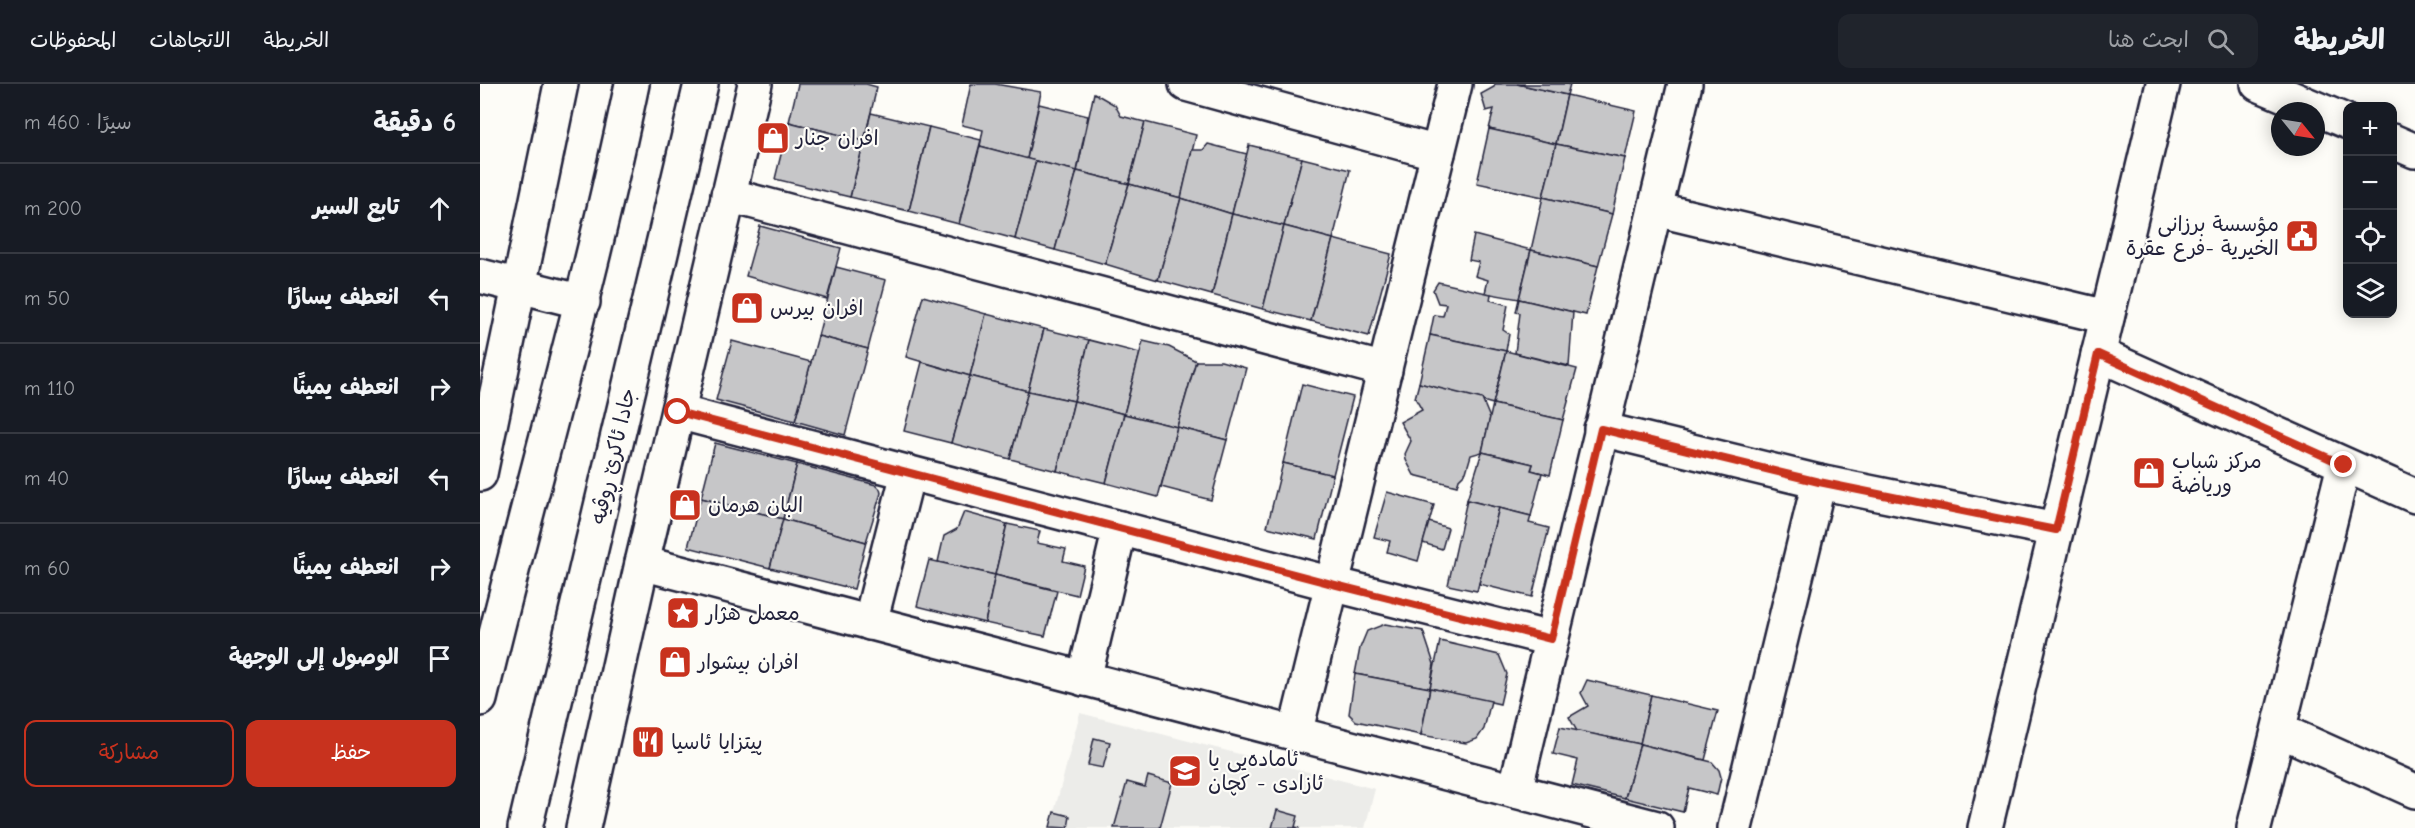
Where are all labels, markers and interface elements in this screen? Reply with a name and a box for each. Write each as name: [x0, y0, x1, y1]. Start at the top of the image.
search box: [1838, 14, 2258, 68]
text: الخريطة: [2294, 24, 2385, 56]
icon: search: [2204, 25, 2237, 58]
text: ابحث هنا: [2108, 27, 2189, 53]
text: المحفوظات: [30, 28, 116, 52]
text: الاتجاهات: [149, 28, 231, 52]
text: الخريطة: [264, 28, 329, 52]
north arrow: [2271, 102, 2325, 156]
map controls: [2343, 102, 2397, 318]
button: +: [2343, 102, 2397, 156]
text: 6 دقيقة: [373, 108, 456, 138]
text: سيرًا · 460 m: [24, 111, 132, 134]
shop icon: افران جنار: [755, 120, 791, 156]
place label: افران جنار: [794, 126, 879, 150]
button: −: [2343, 156, 2397, 210]
icon: ahead: [423, 192, 456, 225]
text: تابع السير: [313, 194, 399, 220]
text: 200 m: [24, 197, 82, 220]
button: locate: [2343, 210, 2397, 264]
place label: مؤسسة برزانى الخيرية -فرع عقرة: [2126, 212, 2279, 262]
public building icon: مؤسسة برزانى الخيرية -فرع عقرة: [2284, 218, 2320, 254]
button: layers: [2343, 264, 2397, 318]
icon: left: [423, 282, 456, 315]
text: انعطف يسارًا: [287, 284, 399, 310]
text: 50 m: [24, 287, 70, 310]
shop icon: افران بيرس: [729, 290, 765, 326]
place label: افران بيرس: [770, 296, 863, 321]
icon: right: [423, 372, 456, 405]
text: انعطف يمينًا: [293, 374, 399, 400]
text: 110 m: [24, 377, 75, 400]
street label: جادا ئاکرێ ڕوڤیە: [586, 386, 645, 527]
route start: [664, 398, 690, 424]
place label: مركز شباب ورياضة: [2172, 449, 2262, 497]
route end: [2330, 451, 2356, 477]
shop icon: مركز شباب ورياضة: [2131, 455, 2167, 491]
icon: left: [423, 462, 456, 495]
text: انعطف يسارًا: [287, 464, 399, 490]
text: 40 m: [24, 467, 69, 490]
shop icon: البان هرمان: [667, 487, 703, 523]
place label: البان هرمان: [708, 493, 803, 518]
icon: right: [423, 552, 456, 585]
text: انعطف يمينًا: [293, 554, 399, 580]
text: 60 m: [24, 557, 70, 580]
place icon: معمل هژار: [665, 595, 701, 631]
place label: معمل هژار: [704, 601, 800, 625]
icon: arrive: [423, 642, 456, 675]
text: الوصول إلى الوجهة: [229, 644, 399, 670]
shop icon: افران بيشوار: [657, 644, 693, 680]
place label: افران بيشوار: [696, 650, 799, 675]
button: مشاركة: [24, 720, 234, 787]
button: حفظ: [246, 720, 456, 787]
restaurant icon: پیتزایا ئاسیا: [630, 724, 666, 760]
place label: پیتزایا ئاسیا: [671, 730, 763, 755]
place label: ئامادەیی یا ئازادی - کچان: [1208, 747, 1323, 796]
school or university icon: ئامادەیی یا ئازادی - کچان: [1167, 753, 1203, 789]

